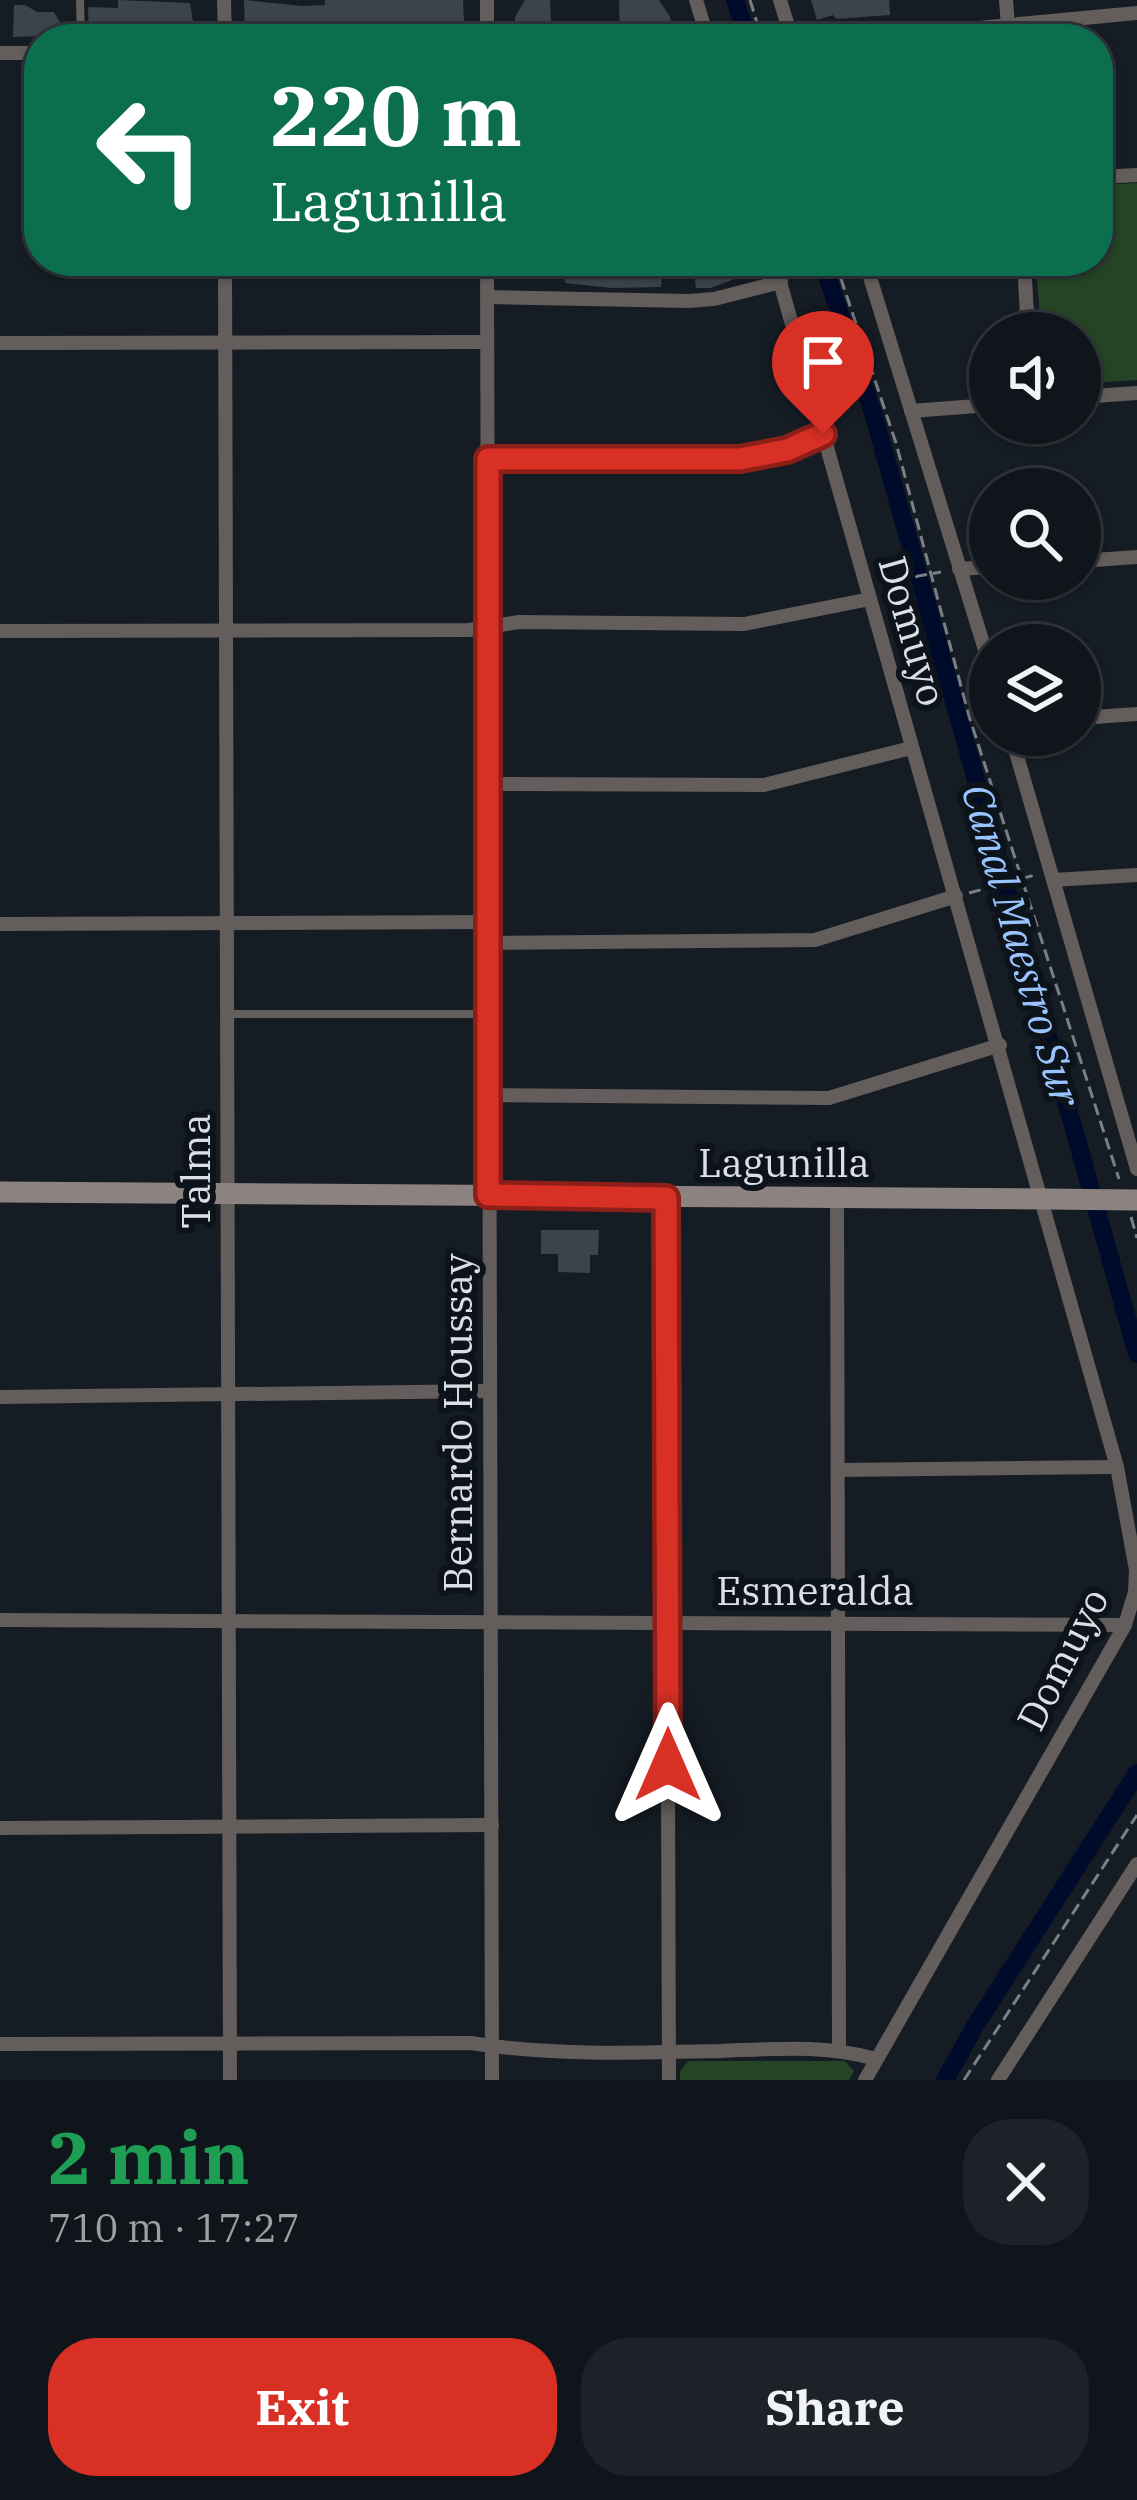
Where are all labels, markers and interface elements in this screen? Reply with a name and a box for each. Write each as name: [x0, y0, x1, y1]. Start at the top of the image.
text: 220 m: [270, 60, 522, 169]
icon: left: [72, 72, 228, 228]
text: Lagunilla: [270, 166, 508, 236]
pin: [772, 311, 874, 434]
map controls: [969, 312, 1101, 756]
button: sound: [969, 312, 1101, 444]
icon: arrive: [790, 329, 856, 395]
button: search: [969, 468, 1101, 600]
street label: Domuyo: [867, 550, 959, 712]
button: layers: [969, 624, 1101, 756]
water label: Canal Maestro Sur: [950, 777, 1095, 1114]
street label: Talma: [170, 1113, 221, 1229]
street label: Lagunilla: [698, 1137, 870, 1188]
street label: Bernardo Houssay: [432, 1253, 483, 1592]
street label: Esmeralda: [716, 1565, 914, 1616]
street label: Domuyo: [1004, 1579, 1120, 1739]
position arrow: [605, 1702, 731, 1828]
text: 2 min: [48, 2110, 250, 2204]
button: close: [963, 2119, 1089, 2245]
text: 710 m · 17:27: [48, 2202, 300, 2253]
button: Exit: [48, 2338, 557, 2476]
button: Share: [581, 2338, 1089, 2476]

